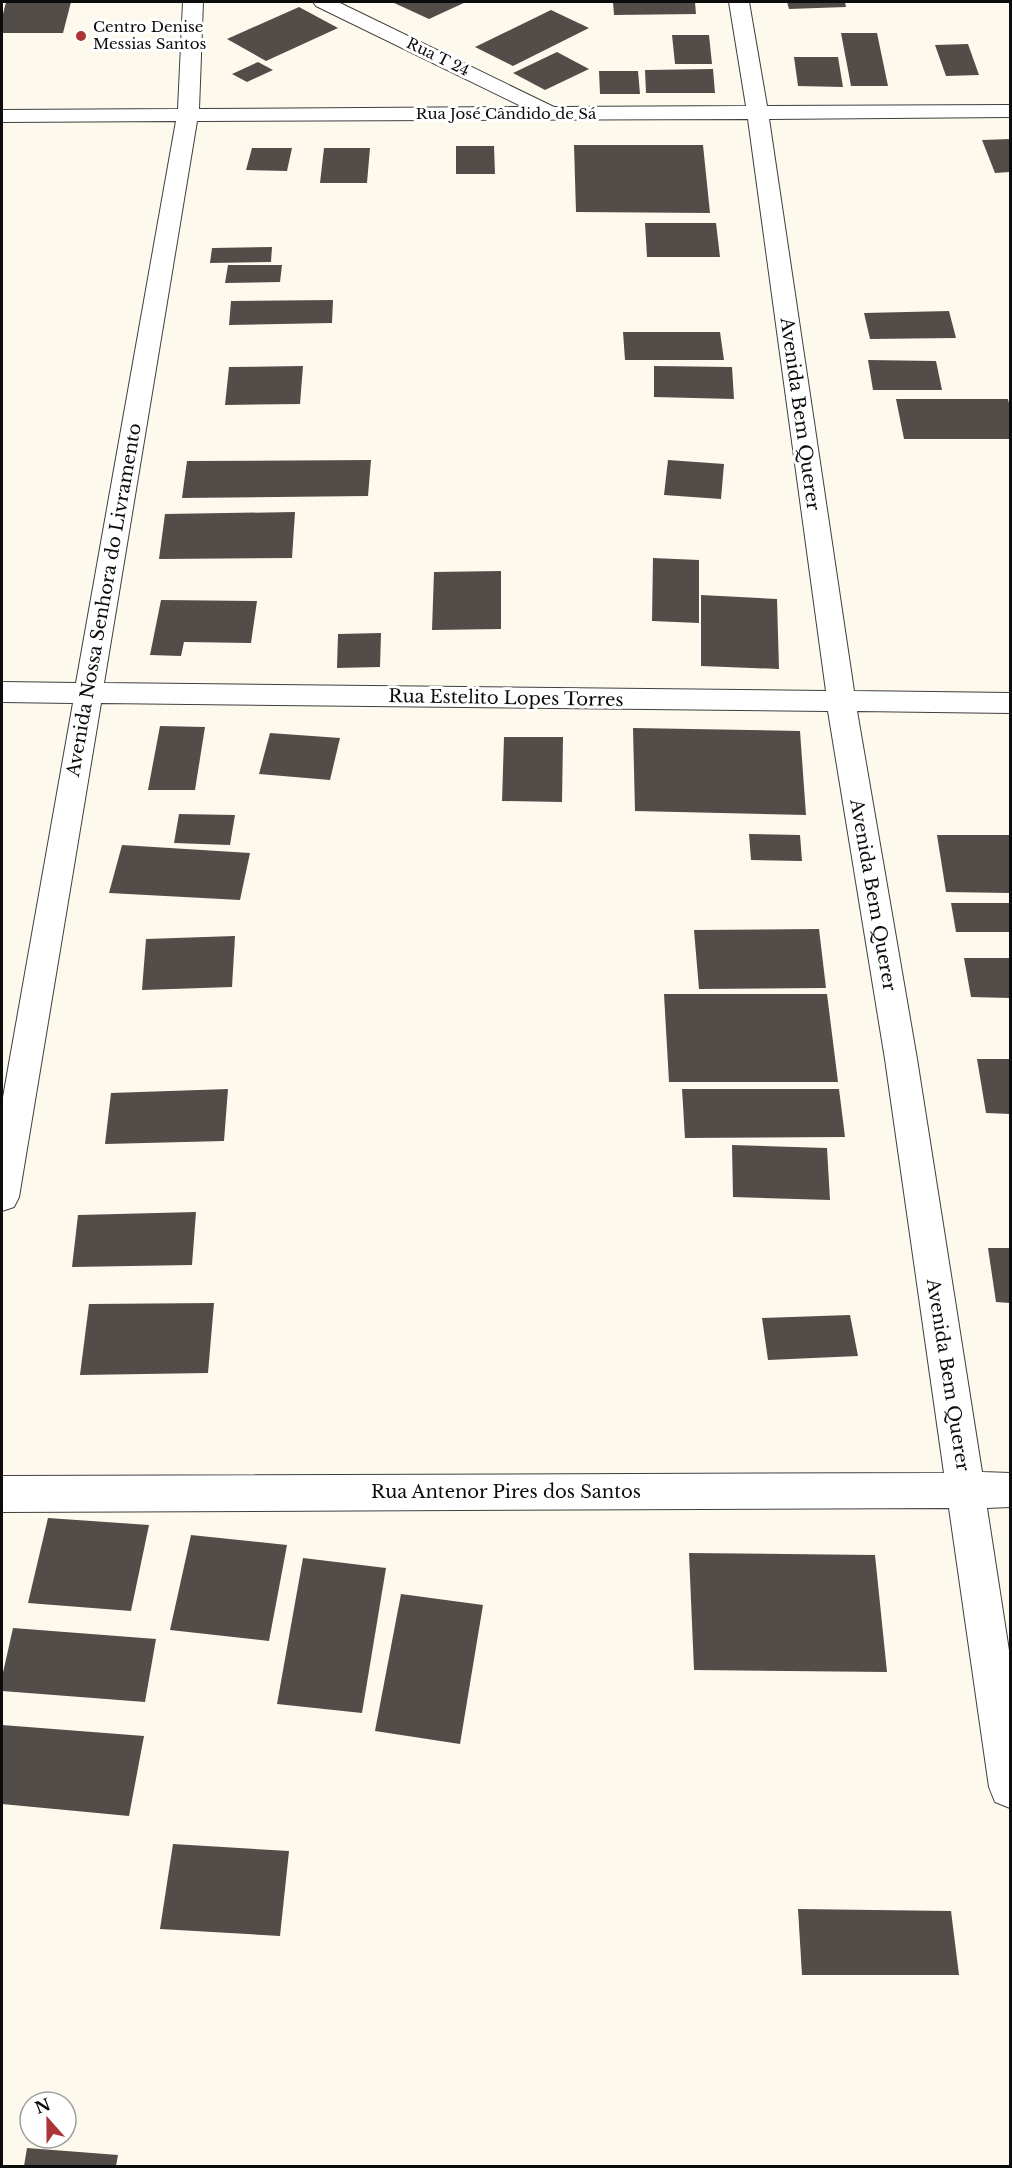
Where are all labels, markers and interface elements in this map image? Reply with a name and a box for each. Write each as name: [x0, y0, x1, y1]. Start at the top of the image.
place label: Centro Denise Messias Santos: [93, 17, 207, 53]
marker: Centro Denise Messias Santos: [74, 29, 88, 43]
street label: Rua T 24: [404, 33, 473, 80]
street label: Rua José Cândido de Sá: [416, 104, 597, 123]
street label: Avenida Bem Querer: [775, 315, 824, 512]
street label: Avenida Nossa Senhora do Livramento: [62, 422, 146, 779]
street label: Rua Estelito Lopes Torres: [388, 685, 624, 711]
street label: Avenida Bem Querer: [845, 796, 901, 993]
street label: Avenida Bem Querer: [922, 1276, 974, 1473]
street label: Rua Antenor Pires dos Santos: [371, 1481, 641, 1503]
north arrow: [18, 2090, 78, 2150]
text: N: [32, 2094, 53, 2118]

